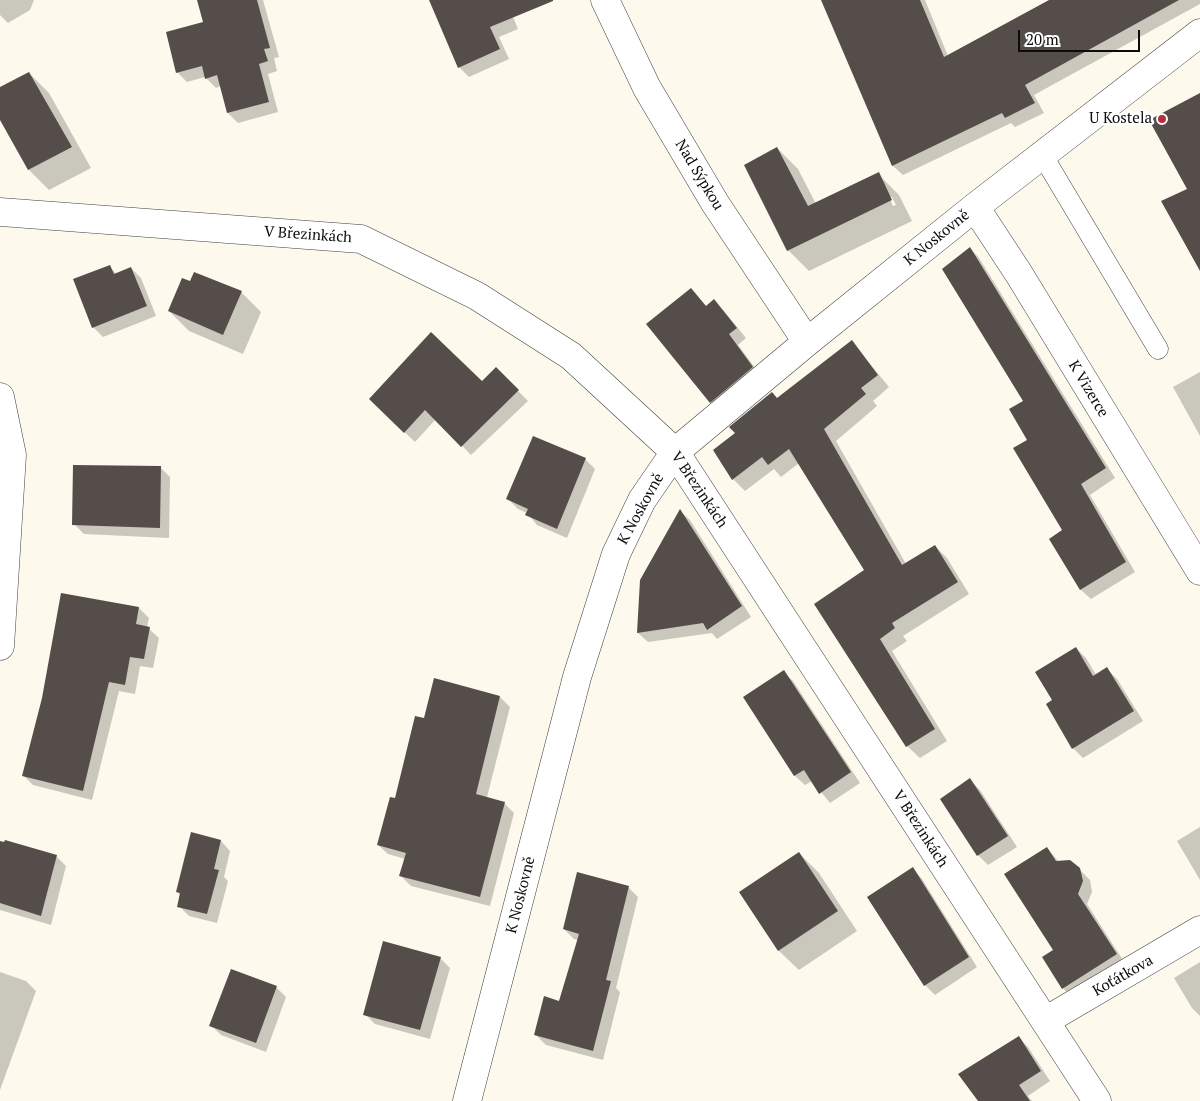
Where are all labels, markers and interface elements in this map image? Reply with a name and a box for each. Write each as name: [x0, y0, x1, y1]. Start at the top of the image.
scale bar: [1020, 20, 1142, 52]
text: 20 m: [1026, 29, 1059, 49]
place label: U Kostela: [1089, 110, 1152, 128]
marker: U Kostela: [1156, 113, 1168, 125]
street label: Nad Sýpkou: [671, 136, 727, 214]
street label: K Noskovně: [901, 206, 973, 270]
street label: V Březinkách: [263, 223, 353, 247]
street label: K Vizerce: [1064, 357, 1112, 421]
street label: V Březinkách: [667, 448, 731, 532]
street label: K Noskovně: [614, 470, 668, 548]
street label: V Březinkách: [888, 787, 952, 871]
street label: K Noskovně: [503, 855, 539, 935]
street label: Koťátkova: [1090, 952, 1156, 1000]

